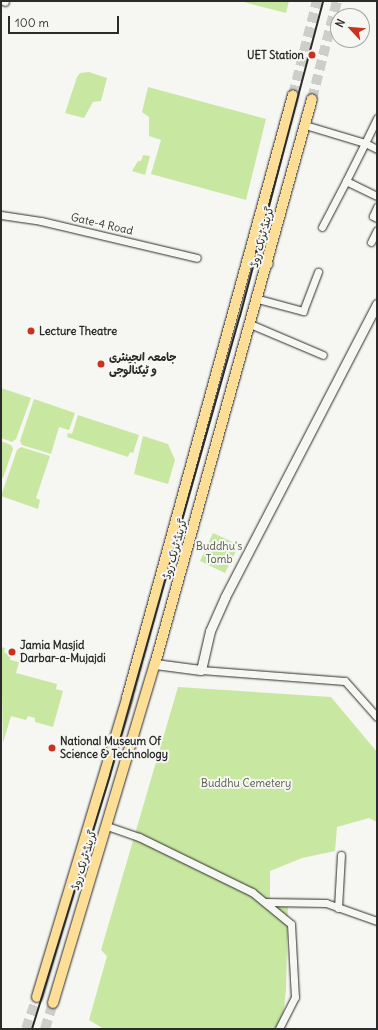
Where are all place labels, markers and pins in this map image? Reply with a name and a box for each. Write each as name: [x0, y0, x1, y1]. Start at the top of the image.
place label: UET Station: [247, 48, 304, 62]
marker: UET Station: [307, 50, 317, 60]
place label: Lecture Theatre: [39, 324, 117, 338]
marker: Lecture Theatre: [26, 326, 36, 336]
place label: جامعہ انجینئری و ٹیکنالوجی: [109, 351, 177, 377]
marker: جامعہ انجینئری و ٹیکنالوجی: [96, 359, 106, 369]
place label: Jamia Masjid Darbar-a-Mujajdi: [20, 639, 106, 665]
marker: Jamia Masjid Darbar-a-Mujajdi: [7, 647, 17, 657]
place label: National Museum Of Science & Technology: [60, 735, 168, 761]
marker: National Museum Of Science & Technology: [47, 743, 57, 753]

